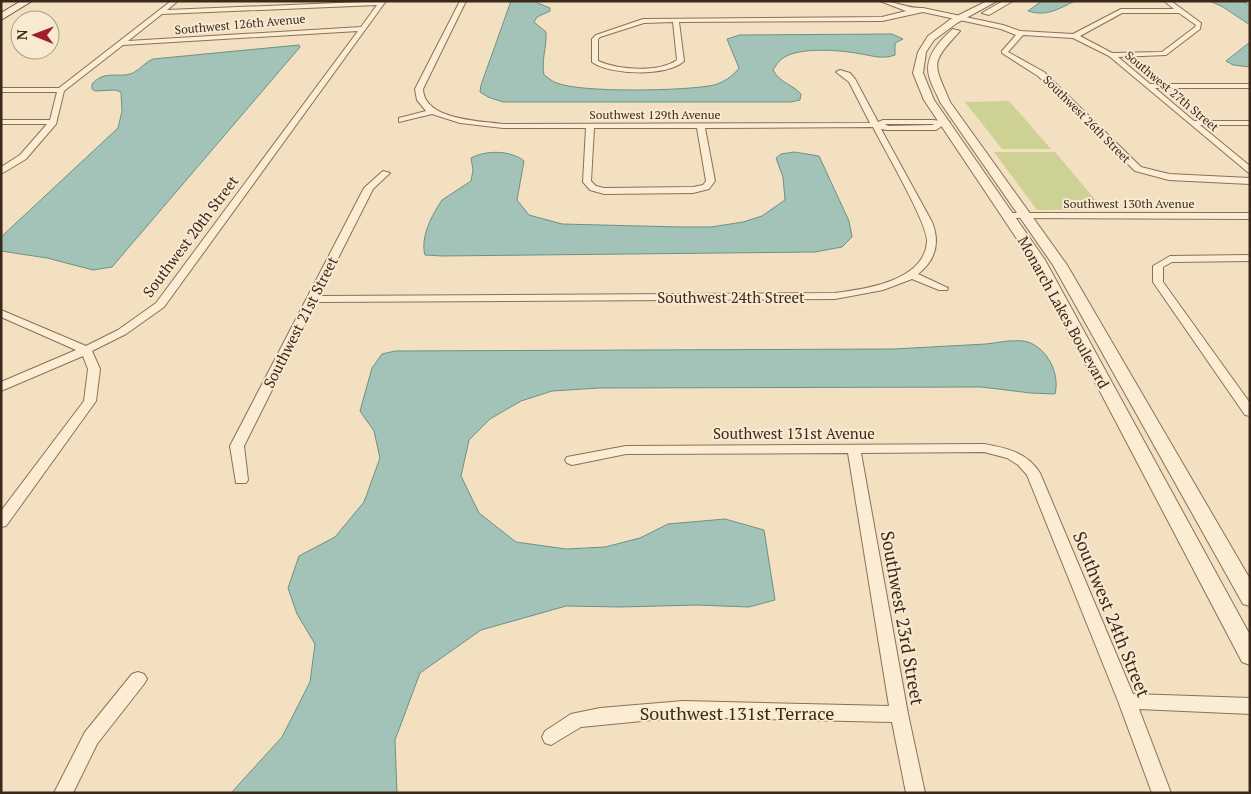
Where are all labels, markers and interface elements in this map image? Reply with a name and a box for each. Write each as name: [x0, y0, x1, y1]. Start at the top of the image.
north arrow: [10, 10, 60, 60]
street label: Southwest 126th Avenue: [174, 11, 306, 37]
text: N: [12, 29, 31, 40]
street label: Southwest 27th Street: [1122, 48, 1222, 135]
street label: Southwest 26th Street: [1040, 72, 1134, 166]
street label: Southwest 129th Avenue: [589, 107, 721, 122]
street label: Southwest 20th Street: [138, 171, 243, 301]
street label: Southwest 130th Avenue: [1063, 196, 1195, 211]
street label: Monarch Lakes Boulevard: [1014, 232, 1114, 392]
street label: Southwest 21st Street: [258, 252, 342, 391]
street label: Southwest 24th Street: [657, 287, 805, 307]
street label: Southwest 131st Avenue: [713, 423, 875, 443]
street label: Southwest 24th Street: [1068, 528, 1156, 701]
street label: Southwest 23rd Street: [876, 529, 930, 707]
street label: Southwest 131st Terrace: [640, 701, 834, 725]

